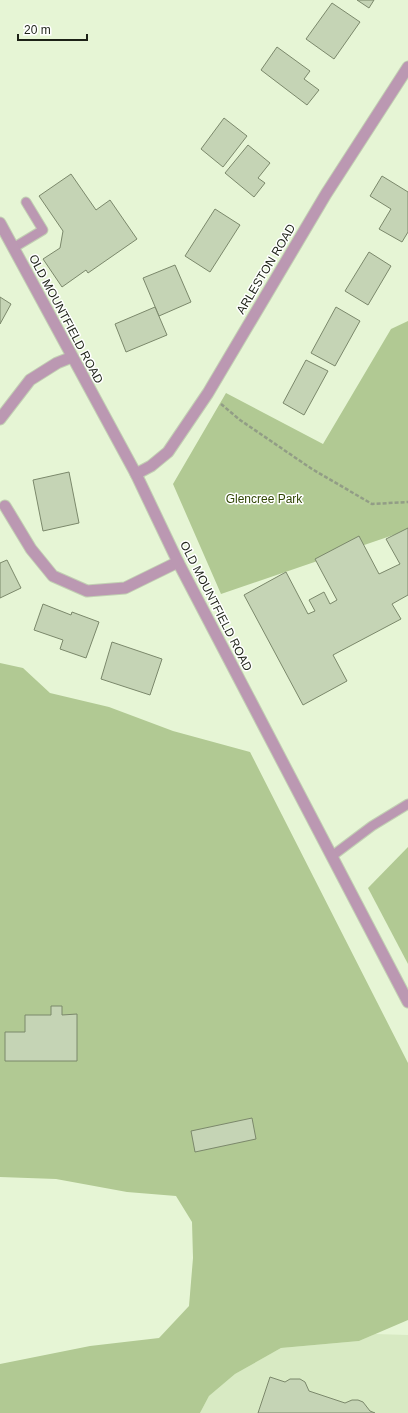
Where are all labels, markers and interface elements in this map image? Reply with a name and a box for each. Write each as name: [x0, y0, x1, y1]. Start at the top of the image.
scale bar: [18, 16, 87, 42]
text: 20 m: [24, 23, 51, 37]
street label: ARLESTON ROAD: [234, 221, 299, 317]
street label: OLD MOUNTFIELD ROAD: [26, 252, 106, 386]
park label: Glencree Park: [226, 492, 303, 506]
street label: OLD MOUNTFIELD ROAD: [177, 539, 255, 674]

